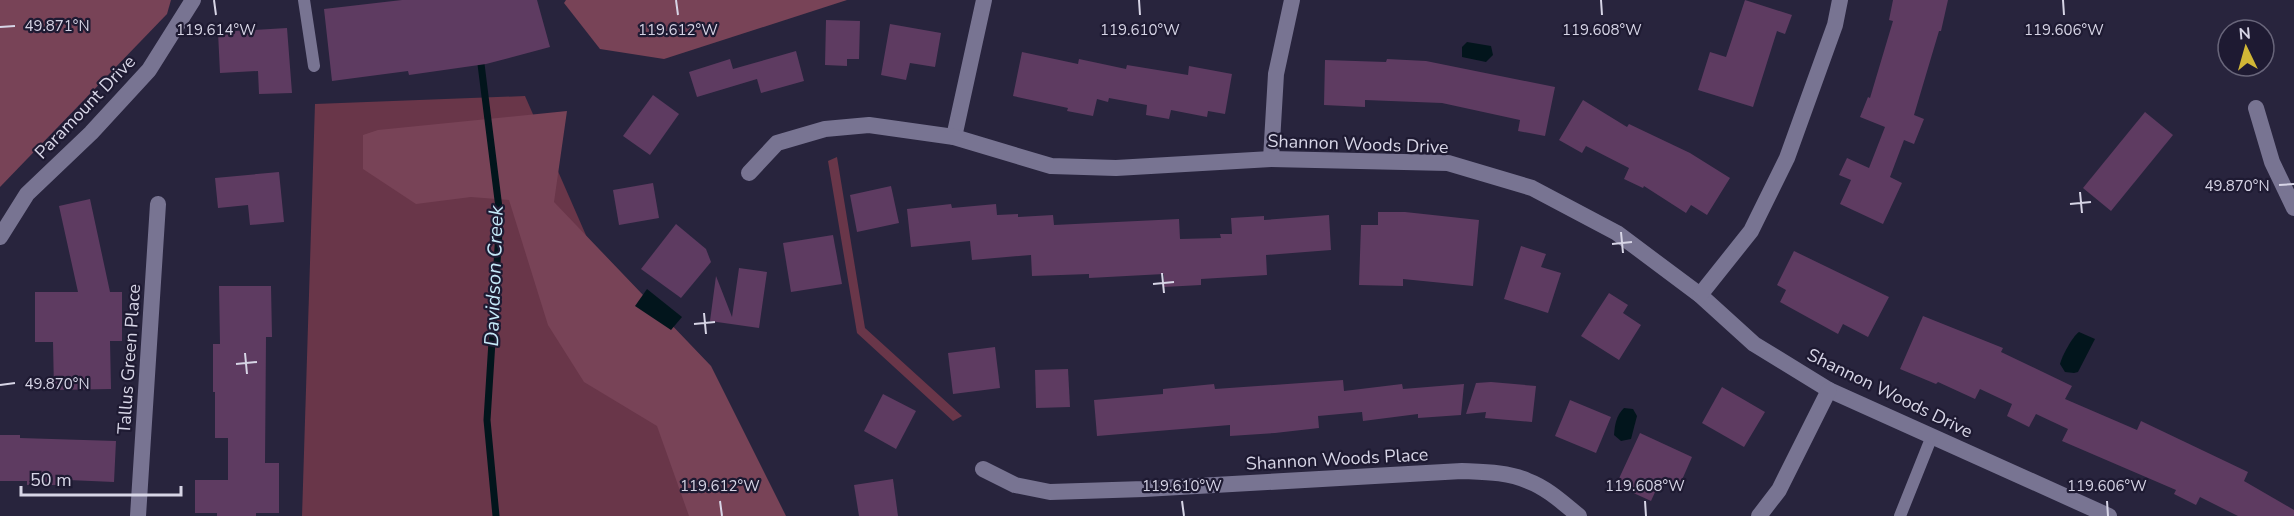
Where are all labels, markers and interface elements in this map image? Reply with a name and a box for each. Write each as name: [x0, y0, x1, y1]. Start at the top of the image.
text: 49.871°N: [24, 16, 90, 36]
north arrow: [2216, 18, 2276, 78]
text: 119.614°W: [176, 20, 256, 40]
text: 119.612°W: [638, 20, 718, 40]
text: 119.610°W: [1100, 20, 1180, 40]
text: 119.608°W: [1562, 20, 1642, 40]
text: 119.606°W: [2024, 20, 2104, 40]
text: N: [2238, 23, 2252, 46]
street label: Paramount Drive: [29, 50, 141, 164]
street label: Shannon Woods Drive: [1267, 129, 1449, 159]
text: 49.870°N: [2204, 176, 2270, 196]
water label: Davidson Creek: [478, 204, 510, 347]
street label: Tallus Green Place: [112, 283, 146, 435]
street label: Shannon Woods Drive: [1803, 342, 1977, 444]
text: 49.870°N: [24, 374, 90, 394]
street label: Shannon Woods Place: [1245, 442, 1429, 476]
scale bar: [21, 459, 182, 497]
text: 50 m: [30, 468, 72, 492]
text: 119.612°W: [680, 476, 760, 496]
text: 119.610°W: [1142, 476, 1222, 496]
text: 119.608°W: [1605, 476, 1685, 496]
text: 119.606°W: [2067, 476, 2147, 496]

